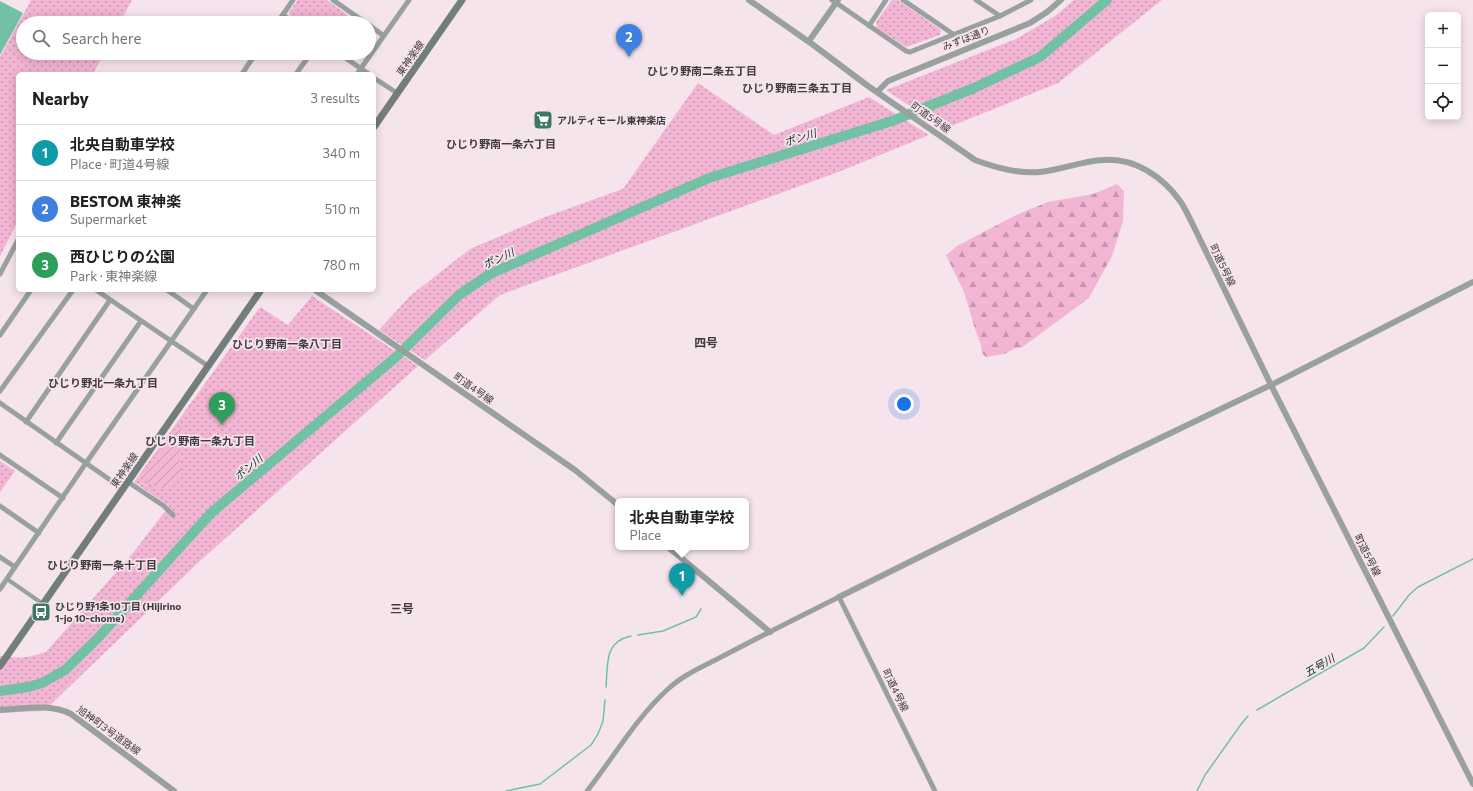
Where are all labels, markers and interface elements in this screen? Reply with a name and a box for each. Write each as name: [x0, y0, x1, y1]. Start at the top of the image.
map controls: [1425, 12, 1461, 120]
button: +: [1425, 12, 1461, 48]
search box: [16, 16, 376, 60]
street label: みずほ通り: [941, 23, 991, 53]
pin: 2: [616, 24, 642, 57]
icon: search: [30, 27, 52, 49]
text: Search here: [62, 29, 141, 47]
street label: 東神楽線: [394, 38, 426, 78]
button: −: [1425, 48, 1461, 84]
district label: ひじり野南二条五丁目: [647, 64, 757, 77]
district label: ひじり野南三条五丁目: [742, 81, 852, 94]
button: locate: [1425, 84, 1461, 120]
text: Nearby: [32, 88, 89, 109]
text: 3 results: [311, 90, 360, 106]
street label: 町道5号線: [909, 99, 953, 135]
supermarket icon: アルティモール東神楽店: [532, 109, 554, 131]
place label: アルティモール東神楽店: [557, 114, 666, 126]
water label: ポン川: [782, 126, 819, 148]
text: 北央自動車学校: [70, 135, 175, 153]
district label: ひじり野南一条六丁目: [446, 137, 556, 150]
text: 1: [42, 145, 48, 161]
text: 340 m: [322, 145, 360, 161]
text: Place · 町道4号線: [70, 156, 169, 172]
text: BESTOM 東神楽: [70, 192, 181, 210]
text: 2: [41, 201, 49, 217]
text: 510 m: [325, 201, 360, 217]
text: Supermarket: [70, 211, 147, 227]
street label: 町道5号線: [1208, 242, 1238, 288]
water label: ポン川: [480, 245, 517, 271]
text: 西ひじりの公園: [70, 247, 175, 265]
text: 3: [41, 257, 49, 273]
text: 780 m: [323, 257, 360, 273]
text: Park · 東神楽線: [70, 268, 157, 284]
district label: 四号: [694, 335, 718, 349]
district label: ひじり野南一条八丁目: [232, 337, 342, 350]
street label: 町道4号線: [452, 370, 496, 406]
district label: ひじり野北一条九丁目: [48, 376, 158, 389]
pin: 3: [209, 392, 235, 425]
your location: [894, 394, 914, 414]
district label: ひじり野南一条九丁目: [145, 434, 255, 447]
street label: 東神楽線: [108, 450, 140, 490]
water label: ポン川: [231, 451, 266, 483]
popup: [615, 498, 749, 550]
text: 北央自動車学校: [629, 508, 735, 526]
text: Place: [629, 527, 661, 543]
street label: 町道5号線: [1352, 532, 1384, 578]
district label: ひじり野南一条十丁目: [47, 558, 157, 571]
pin: 1: [669, 563, 695, 596]
place label: ひじり野1条10丁目 (Hijirino 1-jo 10-chome): [55, 600, 181, 624]
bus stop icon: ひじり野1条10丁目 (Hijirino 1-jo 10-chome): [30, 601, 52, 623]
district label: 三号: [390, 601, 414, 615]
water label: 五号川: [1301, 651, 1337, 679]
street label: 町道4号線: [881, 667, 911, 713]
street label: 旭神町3号道路線: [75, 703, 143, 757]

